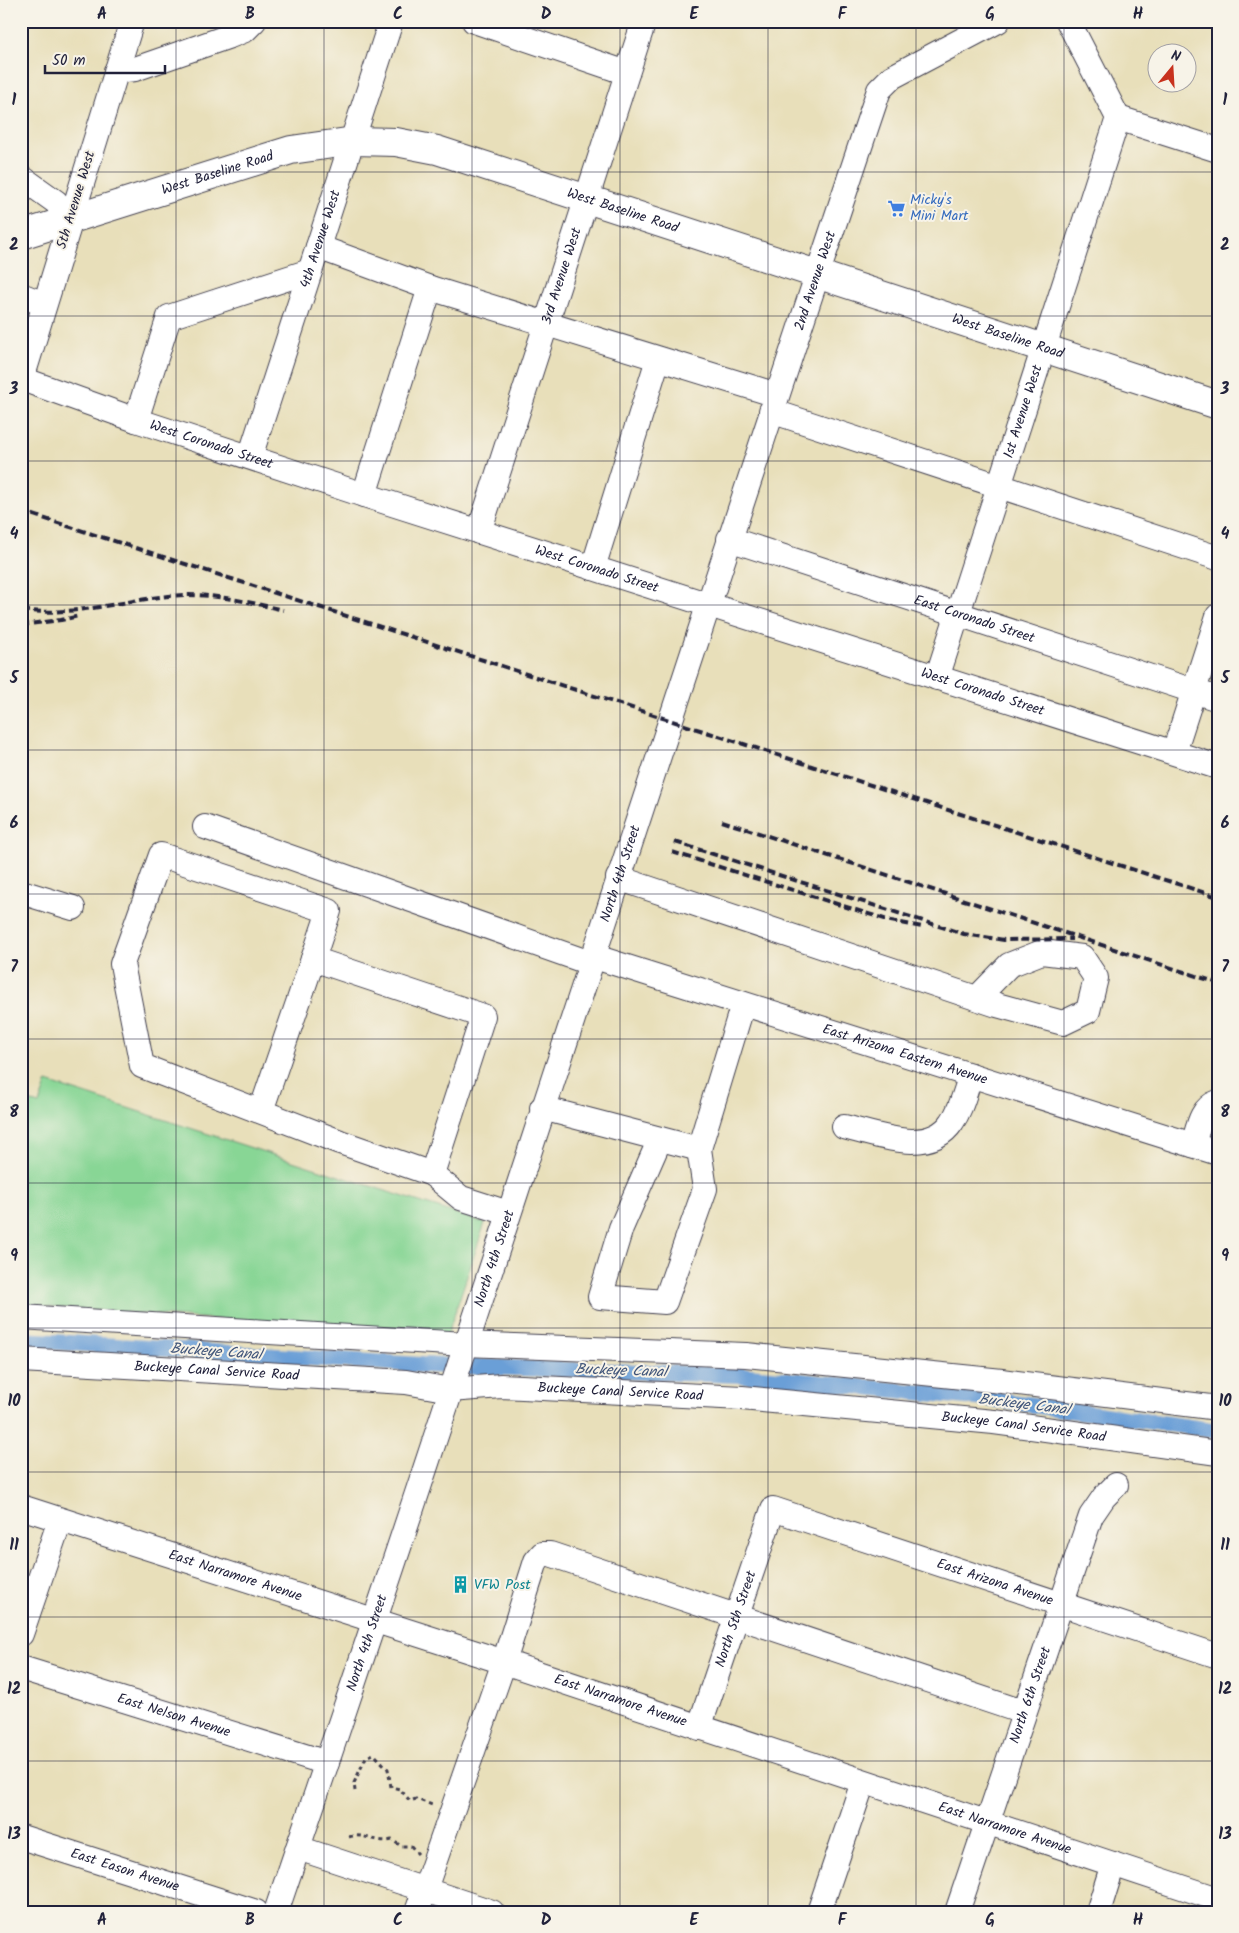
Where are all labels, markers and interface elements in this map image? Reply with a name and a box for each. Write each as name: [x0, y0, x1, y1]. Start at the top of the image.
text: A: [97, 2, 107, 27]
text: B: [245, 2, 255, 27]
text: C: [393, 2, 403, 27]
text: D: [541, 2, 552, 27]
text: E: [690, 2, 700, 27]
text: F: [838, 2, 848, 27]
text: G: [985, 2, 995, 27]
text: H: [1133, 2, 1143, 27]
scale bar: [45, 42, 165, 74]
north arrow: [1146, 42, 1196, 92]
text: N: [1168, 45, 1183, 68]
text: 50 m: [52, 49, 86, 73]
text: 1: [12, 88, 17, 113]
text: 1: [1223, 88, 1228, 113]
street label: West Baseline Road: [159, 145, 277, 201]
street label: 5th Avenue West: [51, 148, 102, 252]
street label: West Baseline Road: [564, 182, 683, 240]
street label: 4th Avenue West: [294, 187, 347, 291]
place label: Micky's Mini Mart: [910, 189, 969, 227]
supermarket icon: Micky's Mini Mart: [886, 198, 906, 218]
street label: 3rd Avenue West: [536, 224, 588, 327]
street label: 2nd Avenue West: [788, 228, 842, 334]
text: 2: [9, 233, 19, 258]
text: 2: [1220, 233, 1230, 258]
street label: West Baseline Road: [949, 308, 1068, 365]
street label: 1st Avenue West: [998, 362, 1049, 461]
text: 3: [9, 377, 19, 402]
text: 3: [1220, 377, 1230, 402]
street label: West Coronado Street: [147, 414, 276, 476]
text: 4: [10, 522, 19, 547]
text: 4: [1221, 522, 1230, 547]
street label: West Coronado Street: [532, 539, 662, 599]
street label: East Coronado Street: [911, 589, 1038, 649]
street label: West Coronado Street: [918, 662, 1048, 722]
text: 5: [9, 666, 20, 691]
text: 5: [1220, 666, 1231, 691]
text: 6: [10, 811, 19, 836]
text: 6: [1221, 811, 1230, 836]
street label: North 4th Street: [594, 822, 647, 925]
text: 7: [10, 955, 18, 980]
text: 7: [1221, 955, 1229, 980]
street label: East Arizona Eastern Avenue: [820, 1018, 991, 1091]
text: 8: [9, 1100, 19, 1125]
text: 8: [1220, 1100, 1230, 1125]
street label: North 4th Street: [468, 1207, 521, 1310]
text: 9: [10, 1244, 18, 1269]
text: 9: [1221, 1244, 1229, 1269]
water label: Buckeye Canal: [169, 1337, 266, 1367]
street label: Buckeye Canal Service Road: [134, 1355, 301, 1387]
water label: Buckeye Canal: [575, 1357, 671, 1385]
street label: Buckeye Canal Service Road: [537, 1377, 704, 1407]
water label: Buckeye Canal: [977, 1387, 1074, 1423]
text: 10: [7, 1389, 21, 1414]
text: 10: [1218, 1389, 1232, 1414]
street label: Buckeye Canal Service Road: [941, 1406, 1108, 1448]
text: 11: [9, 1533, 19, 1558]
text: 11: [1220, 1533, 1230, 1558]
street label: East Narramore Avenue: [166, 1544, 305, 1608]
street label: East Arizona Avenue: [934, 1553, 1057, 1612]
street label: North 5th Street: [709, 1567, 763, 1670]
place label: VFW Post: [474, 1574, 531, 1596]
building icon: VFW Post: [450, 1575, 470, 1595]
street label: North 4th Street: [341, 1591, 394, 1694]
street label: North 6th Street: [1004, 1643, 1057, 1746]
street label: East Narramore Avenue: [551, 1668, 691, 1733]
text: 12: [7, 1677, 21, 1702]
text: 12: [1218, 1677, 1232, 1702]
street label: East Nelson Avenue: [114, 1687, 234, 1744]
street label: East Narramore Avenue: [935, 1796, 1075, 1861]
text: 13: [7, 1822, 21, 1847]
text: 13: [1218, 1822, 1232, 1847]
street label: East Eason Avenue: [68, 1842, 183, 1898]
text: A: [97, 1908, 107, 1933]
text: B: [245, 1908, 255, 1933]
text: C: [393, 1908, 403, 1933]
text: D: [541, 1908, 552, 1933]
text: E: [690, 1908, 700, 1933]
text: F: [838, 1908, 848, 1933]
text: G: [985, 1908, 995, 1933]
text: H: [1133, 1908, 1143, 1933]

